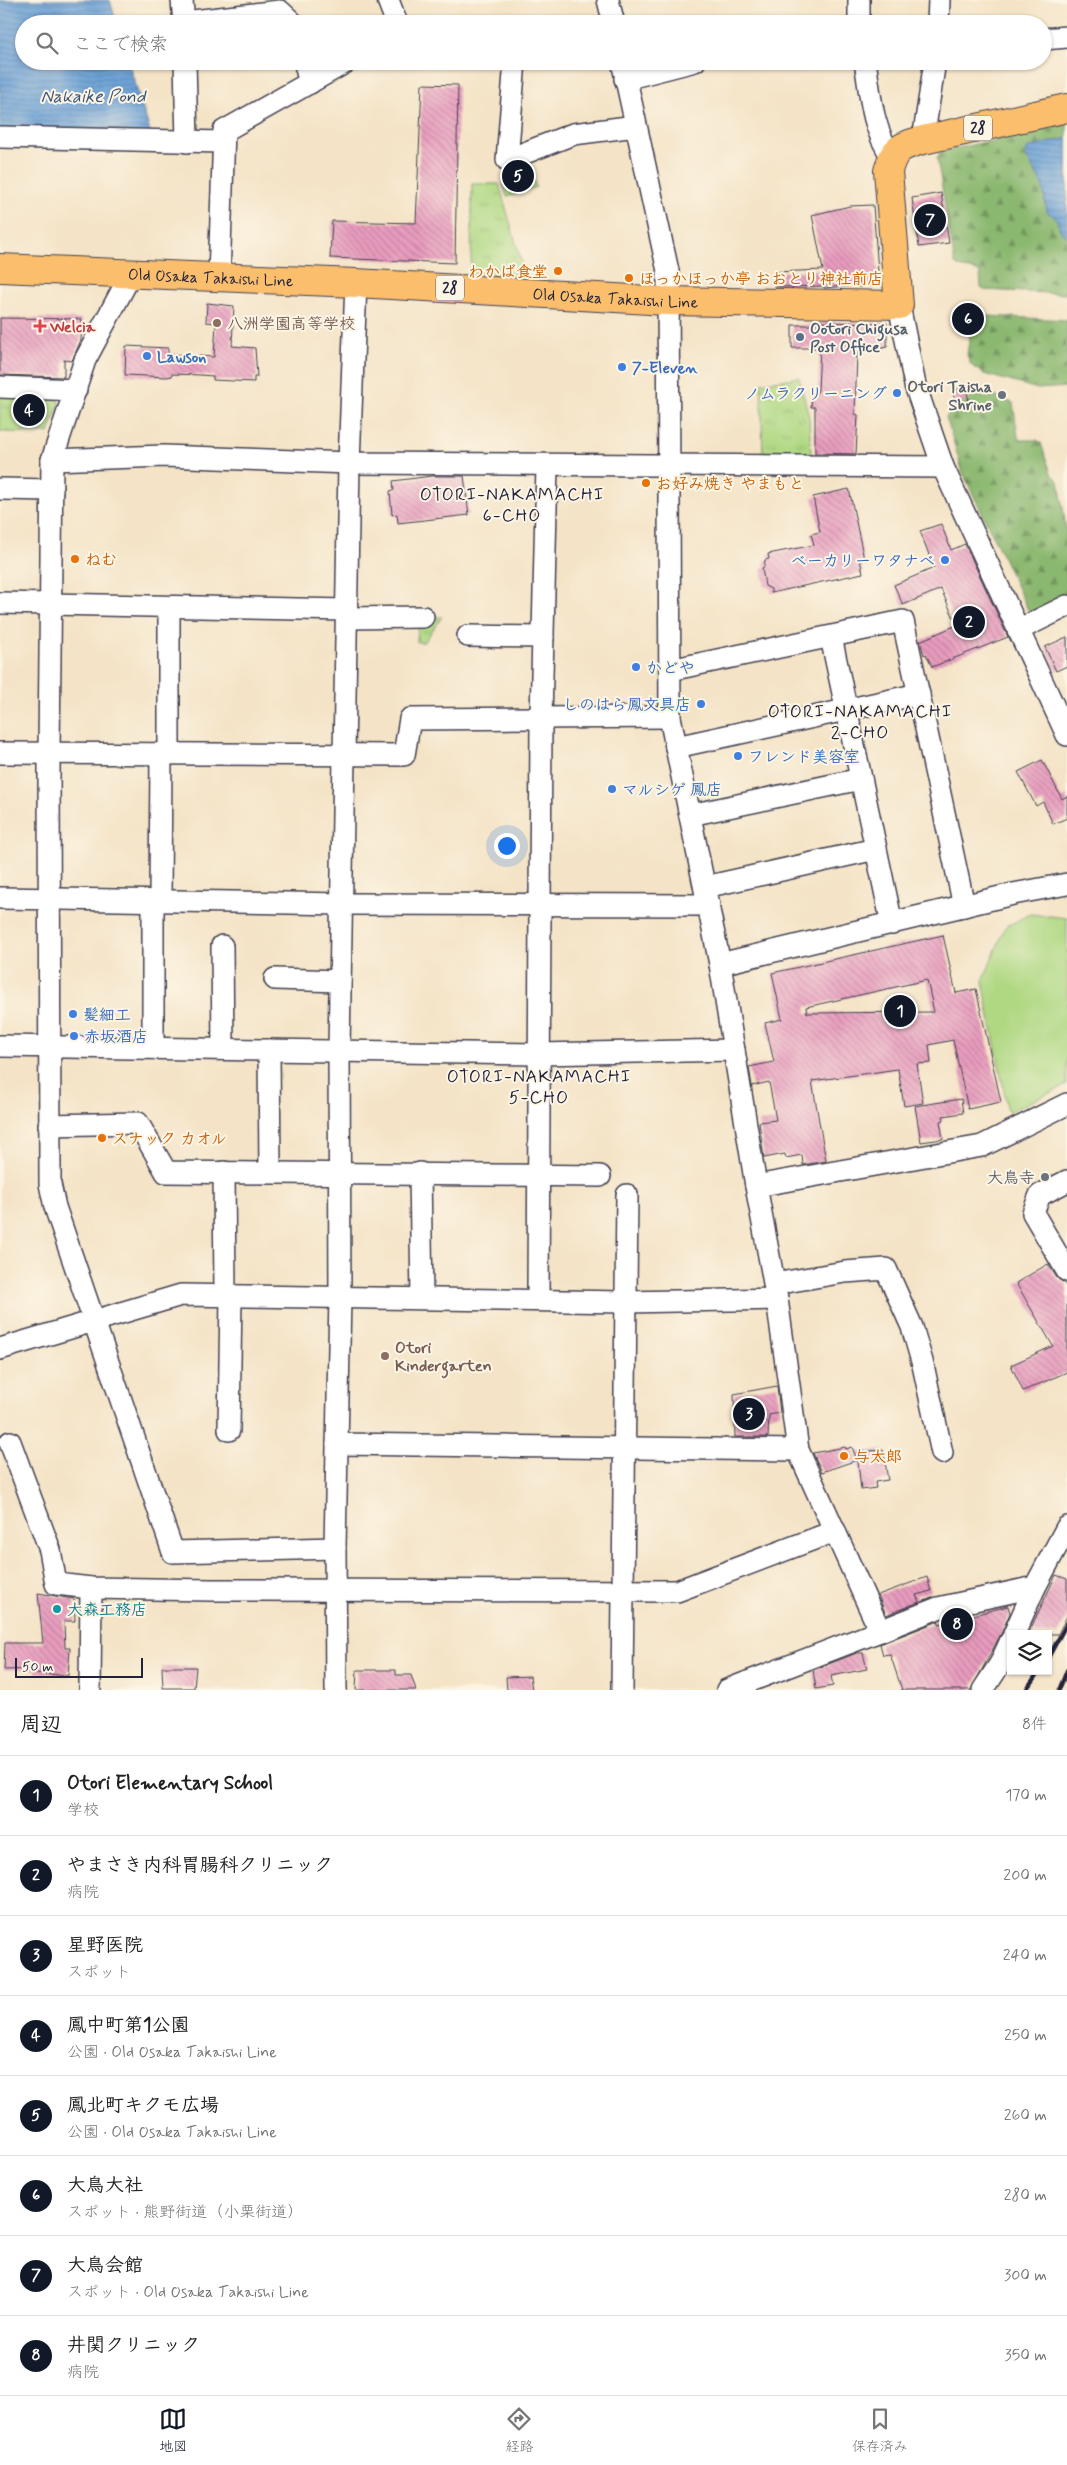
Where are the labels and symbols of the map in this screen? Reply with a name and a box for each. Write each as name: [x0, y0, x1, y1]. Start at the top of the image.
water label: Nakaike Pond: [41, 85, 147, 109]
road number: 28: [964, 116, 992, 140]
pin: 5: [502, 157, 534, 195]
pin: 7: [914, 201, 946, 239]
place label: わかば食堂: [468, 262, 548, 283]
street label: Old Osaka Takaishi Line: [127, 264, 294, 292]
marker: わかば食堂: [552, 265, 564, 277]
place label: ほっかほっか亭 おおとり神社前店: [639, 269, 883, 290]
marker: ほっかほっか亭 おおとり神社前店: [623, 272, 635, 284]
road number: 28: [436, 276, 464, 300]
street label: Old Osaka Takaishi Line: [532, 284, 699, 314]
pin: 6: [952, 300, 984, 338]
place label: 八洲学園高等学校: [227, 314, 355, 335]
place label: Welcia: [49, 317, 96, 338]
marker: 八洲学園高等学校: [211, 317, 223, 329]
place label: Ootori Chigusa Post Office: [810, 319, 908, 358]
marker: Welcia: [34, 320, 46, 332]
marker: Ootori Chigusa Post Office: [794, 331, 806, 343]
place label: Lawson: [157, 347, 206, 368]
marker: Lawson: [141, 350, 153, 362]
place label: 7-Eleven: [632, 358, 698, 379]
marker: 7-Eleven: [616, 361, 628, 373]
place label: Otori Taisha Shrine: [907, 377, 992, 416]
place label: ノムラクリーニング: [744, 384, 887, 405]
marker: ノムラクリーニング: [891, 387, 903, 399]
marker: Otori Taisha Shrine: [996, 389, 1008, 401]
pin: 4: [13, 391, 45, 429]
place label: お好み焼き やまもと: [656, 474, 804, 495]
marker: お好み焼き やまもと: [640, 477, 652, 489]
district label: OTORI-NAKAMACHI 6-CHO: [420, 483, 604, 528]
place label: ねむ: [85, 550, 117, 571]
place label: ベーカリーワタナベ: [791, 551, 935, 572]
marker: ねむ: [69, 553, 81, 565]
marker: ベーカリーワタナベ: [939, 554, 951, 566]
pin: 2: [953, 603, 985, 641]
place label: かどや: [646, 658, 695, 679]
marker: かどや: [630, 661, 642, 673]
place label: しのはら鳳文具店: [563, 695, 691, 716]
marker: しのはら鳳文具店: [695, 698, 707, 710]
district label: OTORI-NAKAMACHI 2-CHO: [768, 700, 952, 745]
place label: フレンド美容室: [748, 747, 860, 768]
marker: フレンド美容室: [732, 750, 744, 762]
place label: マルシゲ 鳳店: [622, 780, 722, 801]
marker: マルシゲ 鳳店: [606, 783, 618, 795]
your location: [494, 833, 520, 859]
pin: 1: [884, 992, 916, 1030]
place label: 髪細工: [83, 1005, 131, 1026]
marker: 髪細工: [67, 1008, 79, 1020]
place label: 赤坂酒店: [84, 1027, 148, 1048]
marker: 赤坂酒店: [68, 1030, 80, 1042]
district label: OTORI-NAKAMACHI 5-CHO: [447, 1065, 631, 1110]
place label: スナック カオル: [112, 1129, 227, 1150]
marker: スナック カオル: [96, 1132, 108, 1144]
place label: 大鳥寺: [987, 1168, 1035, 1189]
marker: 大鳥寺: [1039, 1171, 1051, 1183]
place label: Otori Kindergarten: [395, 1338, 492, 1379]
marker: Otori Kindergarten: [379, 1350, 391, 1362]
pin: 3: [733, 1395, 765, 1433]
place label: 与太郎: [854, 1447, 902, 1468]
marker: 与太郎: [838, 1450, 850, 1462]
place label: 大森工務店: [67, 1600, 147, 1621]
marker: 大森工務店: [51, 1603, 63, 1615]
pin: 8: [941, 1605, 973, 1643]
scale bar: [15, 1655, 142, 1678]

